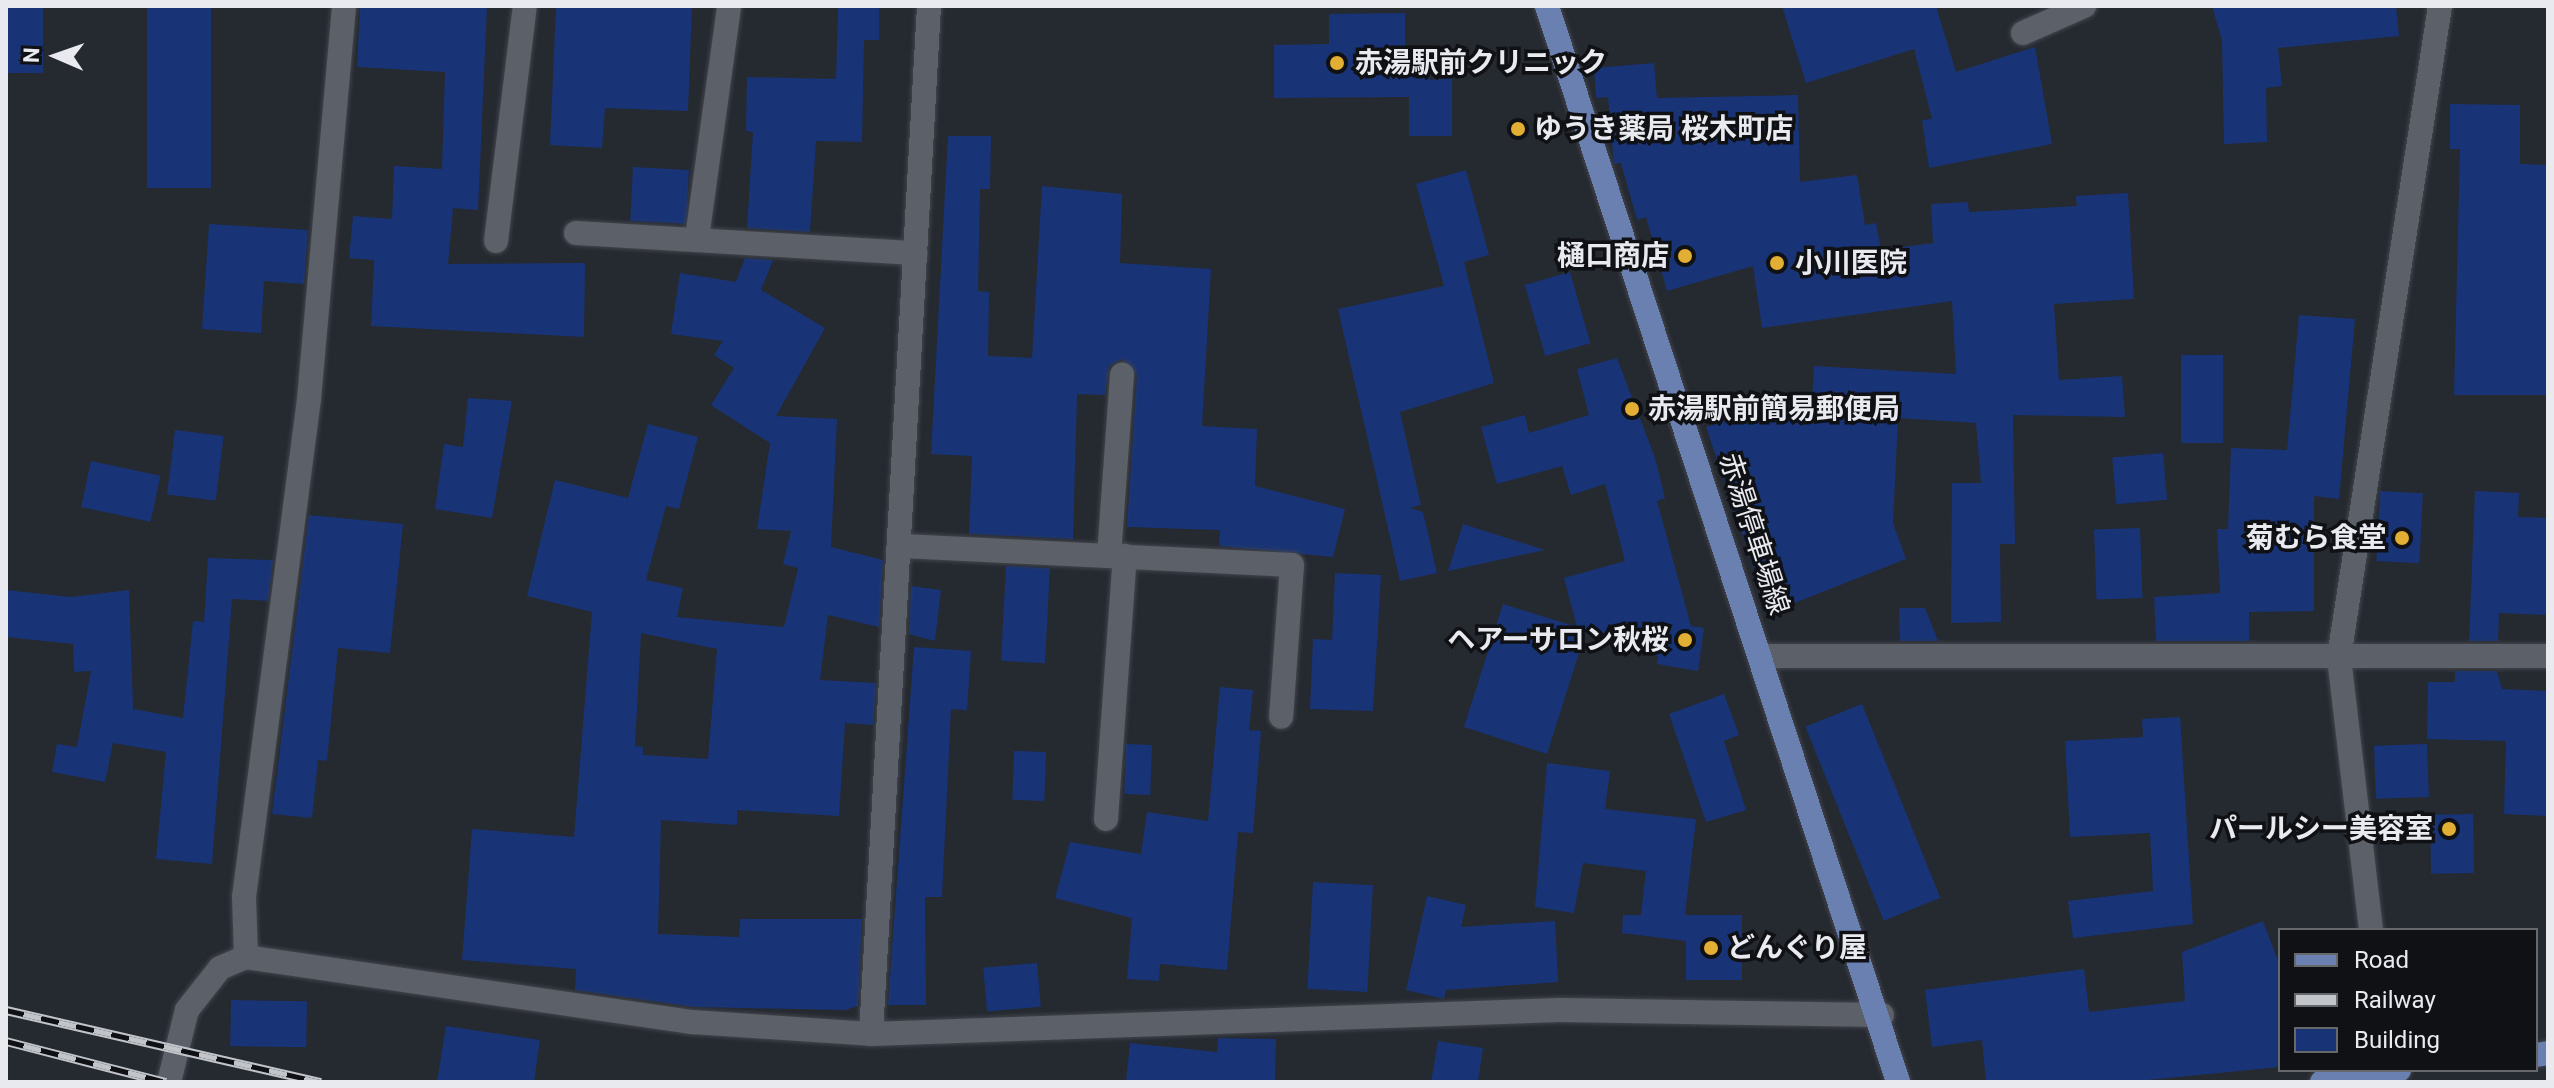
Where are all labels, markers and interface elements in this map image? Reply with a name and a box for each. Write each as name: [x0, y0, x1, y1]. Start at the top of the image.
north arrow: [16, 16, 96, 96]
place label: 赤湯駅前クリニック: [1355, 46, 1607, 80]
text: N: [19, 47, 44, 63]
marker: 赤湯駅前クリニック: [1326, 52, 1348, 74]
place label: ゆうき薬局 桜木町店: [1534, 112, 1793, 146]
marker: ゆうき薬局 桜木町店: [1509, 120, 1527, 138]
place label: 樋口商店: [1557, 239, 1669, 273]
place label: 小川医院: [1795, 246, 1907, 280]
marker: 樋口商店: [1676, 247, 1694, 265]
marker: 小川医院: [1766, 252, 1788, 274]
place label: 赤湯駅前簡易郵便局: [1648, 392, 1900, 426]
marker: 赤湯駅前簡易郵便局: [1623, 400, 1641, 418]
street label: 赤湯停車場線: [1712, 449, 1796, 619]
place label: 菊むら食堂: [2246, 521, 2386, 555]
marker: 菊むら食堂: [2393, 529, 2411, 547]
place label: ヘアーサロン秋桜: [1447, 623, 1669, 657]
marker: ヘアーサロン秋桜: [1676, 631, 1694, 649]
place label: パールシー美容室: [2209, 812, 2433, 846]
marker: パールシー美容室: [2440, 820, 2458, 838]
legend: [2278, 928, 2538, 1072]
place label: どんぐり屋: [1727, 931, 1867, 965]
marker: どんぐり屋: [1702, 939, 1720, 957]
text: Road: [2354, 946, 2409, 974]
text: Railway: [2354, 986, 2436, 1014]
text: Building: [2354, 1026, 2440, 1054]

